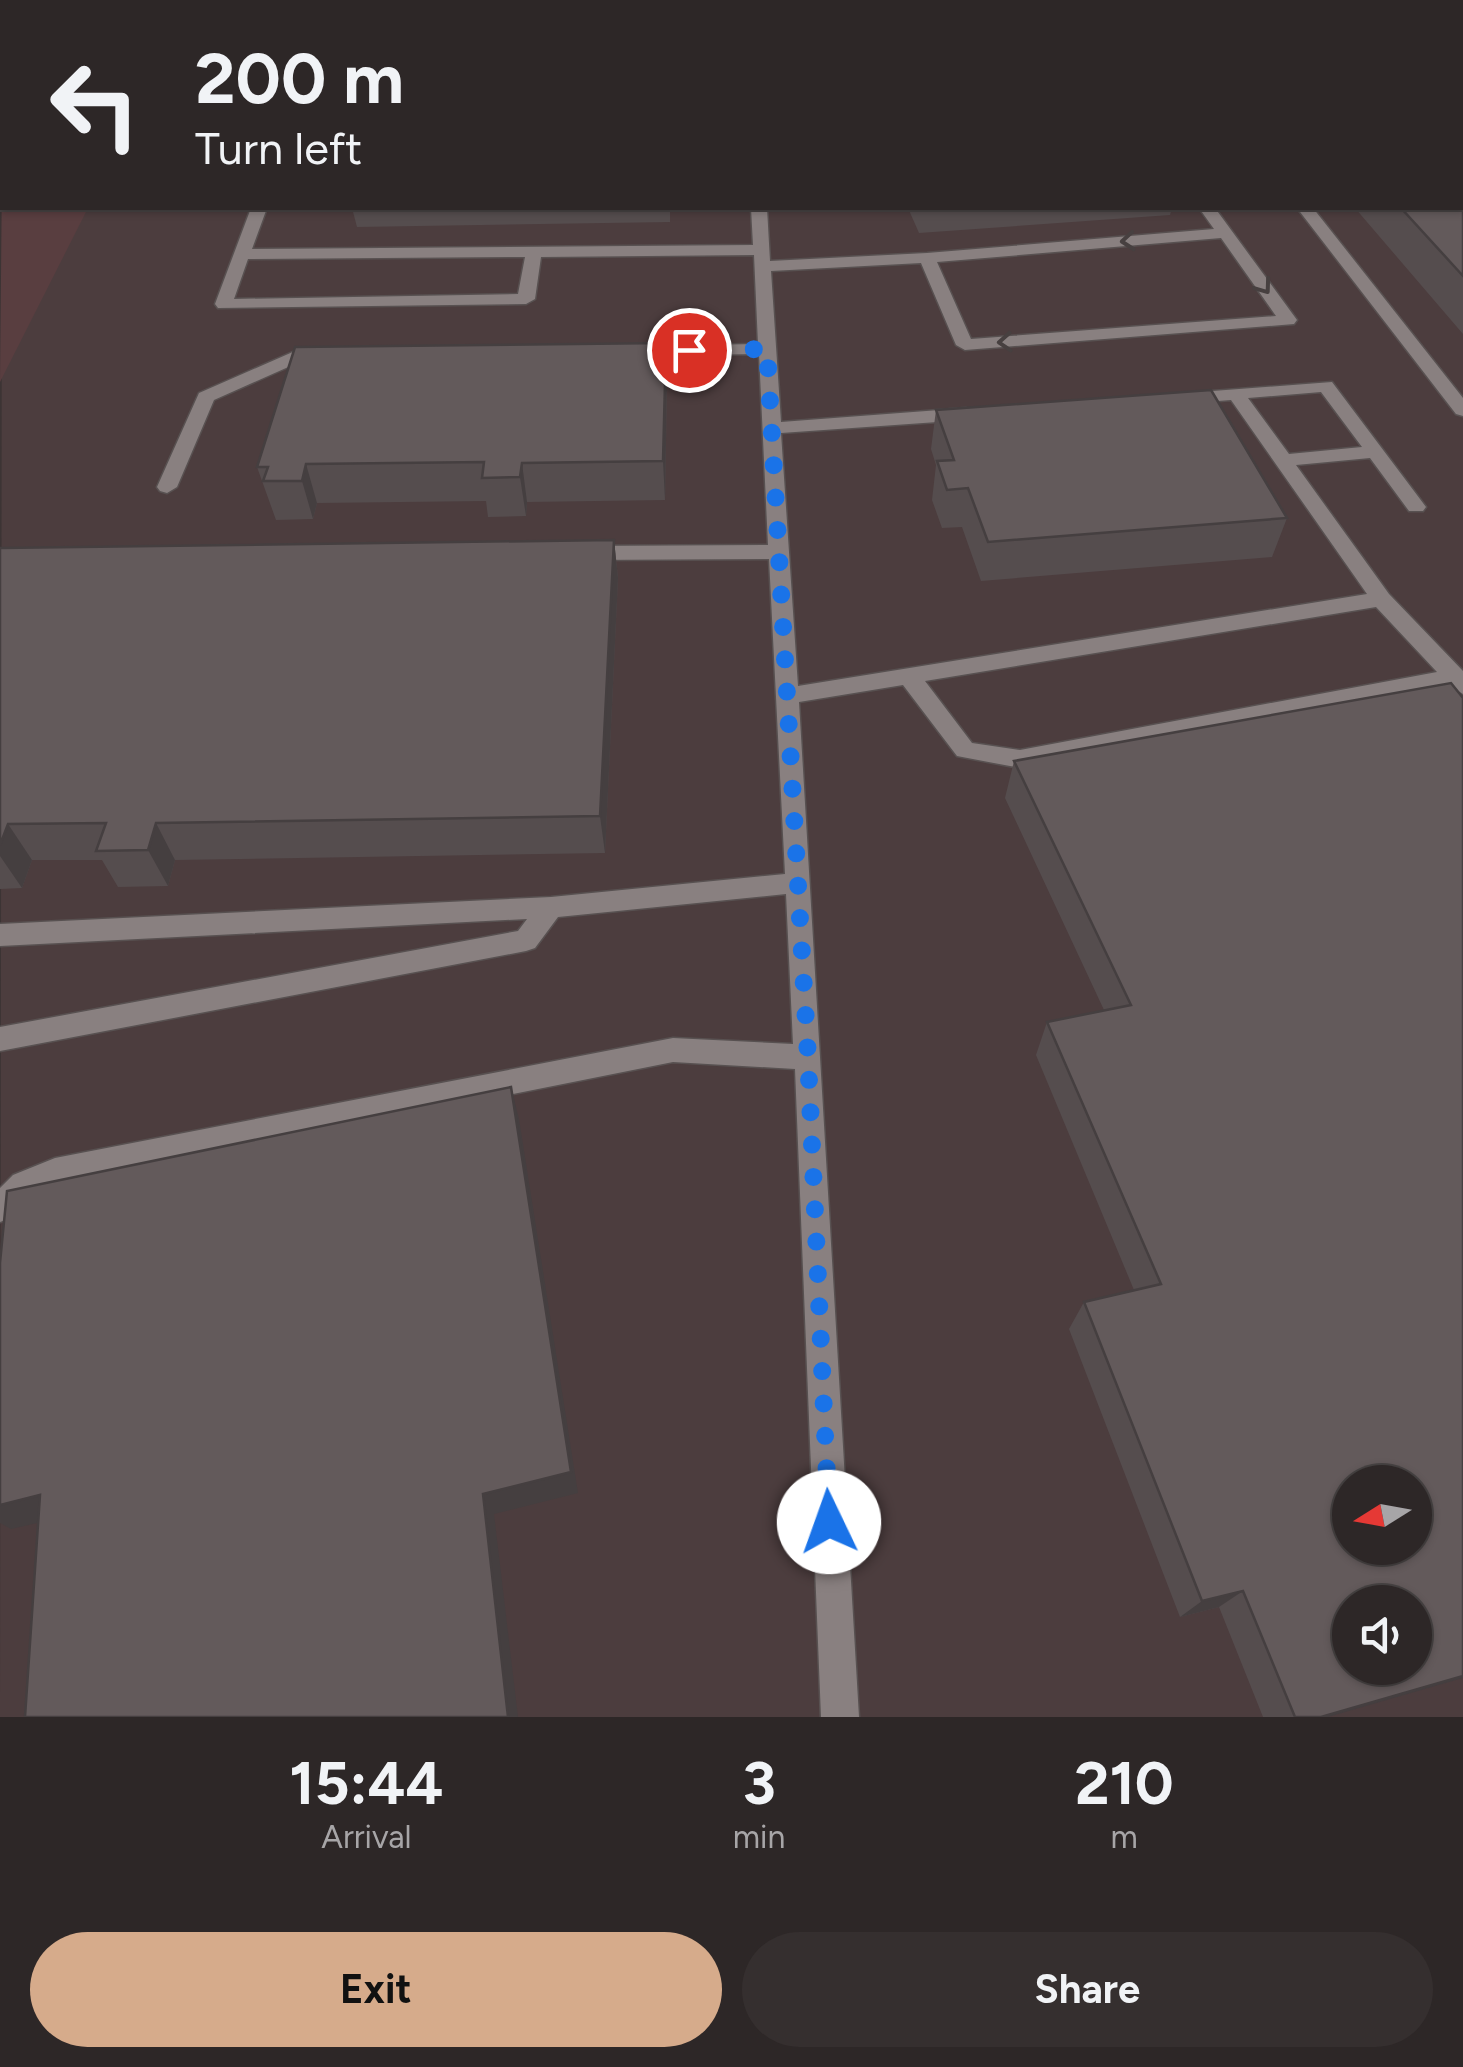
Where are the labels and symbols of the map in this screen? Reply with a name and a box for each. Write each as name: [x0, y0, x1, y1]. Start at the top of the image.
one-way arrow: [1119, 230, 1135, 252]
one-way arrow: [1252, 276, 1270, 294]
pin: [647, 308, 732, 393]
one-way arrow: [996, 330, 1012, 352]
north arrow: [1332, 1465, 1432, 1565]
position arrow: [777, 1470, 881, 1574]

